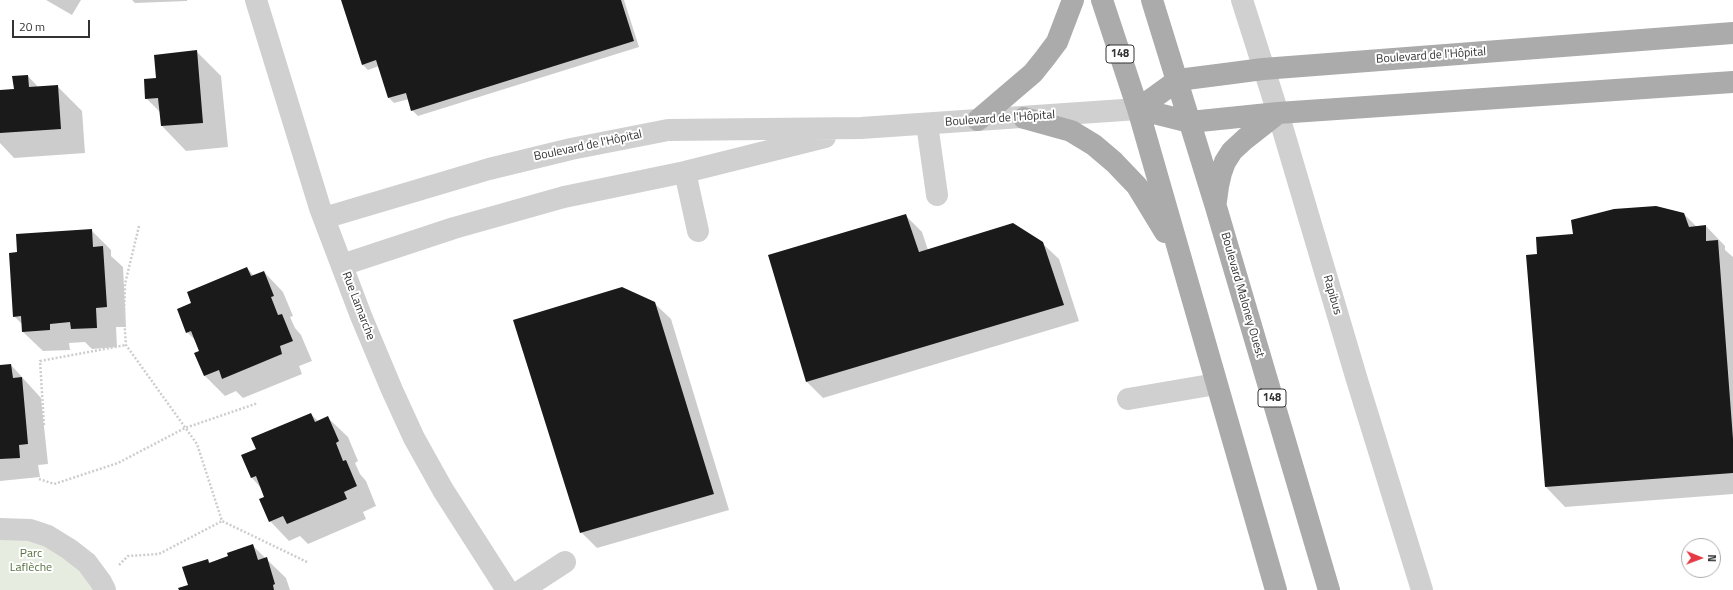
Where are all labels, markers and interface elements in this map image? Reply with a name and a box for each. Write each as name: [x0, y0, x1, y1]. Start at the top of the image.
scale bar: [14, 12, 92, 38]
text: 20 m: [19, 17, 45, 36]
road number: 148: [1106, 45, 1134, 63]
street label: Boulevard de l'Hôpital: [1376, 45, 1486, 67]
street label: Boulevard de l'Hôpital: [945, 108, 1055, 130]
street label: Boulevard de l'Hôpital: [533, 128, 643, 164]
street label: Boulevard Maloney Ouest: [1217, 231, 1267, 359]
street label: Rue Lamarche: [338, 270, 378, 342]
street label: Rapibus: [1319, 273, 1345, 317]
road number: 148: [1258, 389, 1286, 407]
north arrow: [1681, 538, 1721, 578]
park label: Parc Laflèche: [10, 547, 52, 575]
text: N: [1704, 554, 1720, 562]

